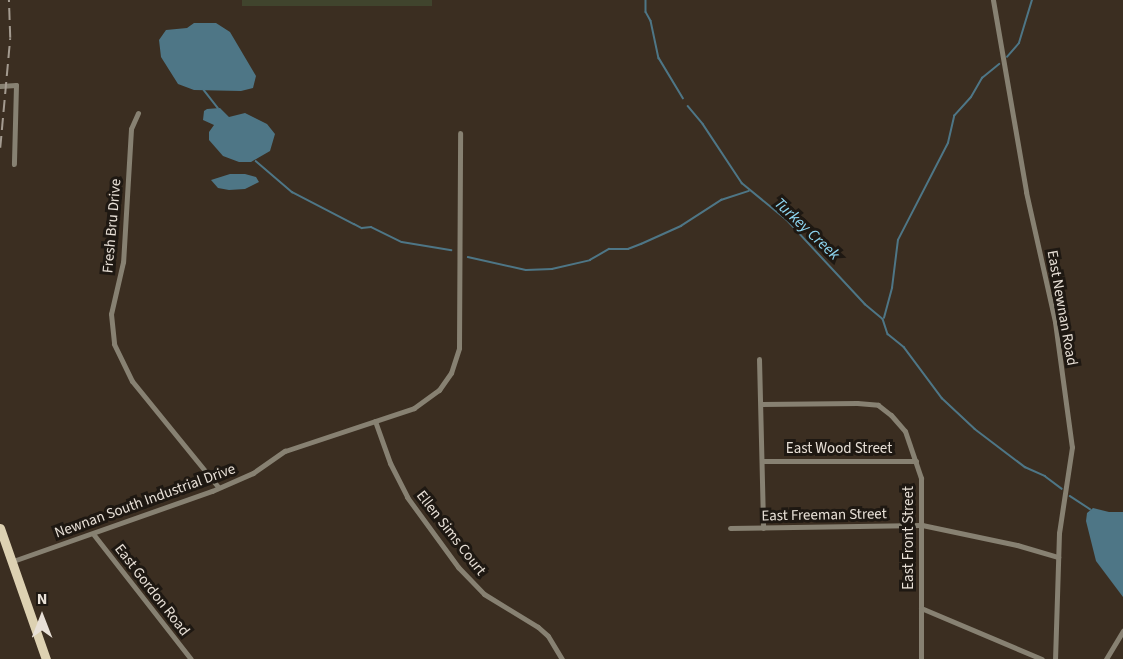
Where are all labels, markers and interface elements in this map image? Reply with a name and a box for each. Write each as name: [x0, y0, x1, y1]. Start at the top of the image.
street label: Fresh Bru Drive: [99, 178, 125, 274]
water label: Turkey Creek: [770, 194, 844, 264]
street label: East Newnan Road: [1043, 249, 1081, 367]
street label: East Wood Street: [786, 440, 892, 458]
street label: Newnan South Industrial Drive: [52, 460, 238, 542]
street label: East Front Street: [900, 486, 918, 590]
street label: Ellen Sims Court: [412, 487, 490, 579]
street label: East Freeman Street: [761, 505, 887, 525]
street label: East Gordon Road: [110, 540, 194, 640]
north arrow: [12, 587, 72, 647]
text: N: [37, 588, 47, 610]

